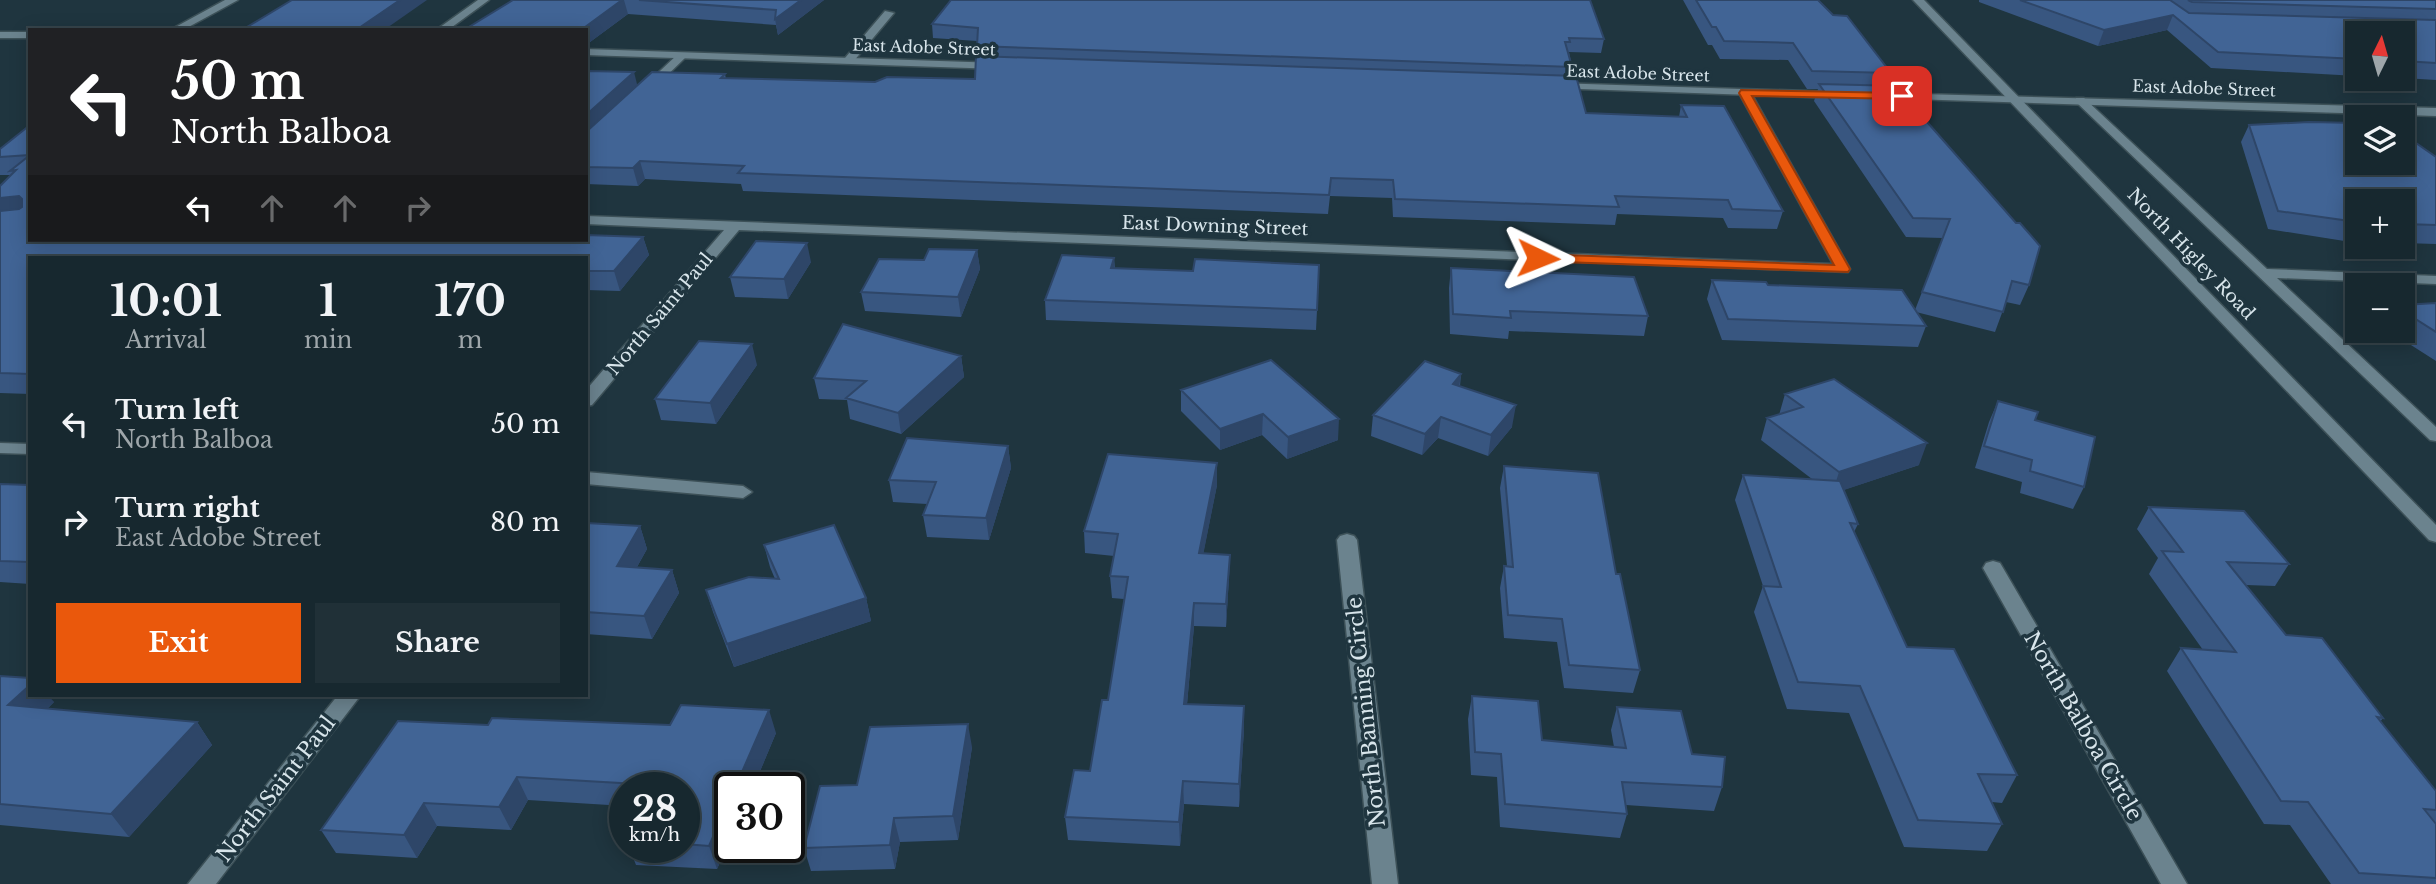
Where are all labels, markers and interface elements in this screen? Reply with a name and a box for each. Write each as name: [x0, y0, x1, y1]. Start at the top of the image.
north arrow: [2345, 21, 2415, 91]
map controls: [2345, 21, 2415, 343]
street label: East Adobe Street: [852, 35, 996, 59]
text: 50 m: [171, 51, 304, 112]
icon: left: [56, 56, 147, 147]
street label: East Adobe Street: [1566, 61, 1710, 85]
pin: [1872, 66, 1932, 126]
street label: East Adobe Street: [2132, 76, 2276, 100]
icon: arrive: [1883, 77, 1921, 115]
button: layers: [2345, 105, 2415, 175]
text: North Balboa: [171, 112, 391, 152]
street label: North Higley Road: [2123, 184, 2259, 324]
icon: left: [180, 189, 218, 227]
icon: ahead: [253, 189, 291, 227]
icon: ahead: [326, 189, 364, 227]
icon: right: [399, 189, 437, 227]
button: +: [2345, 189, 2415, 259]
street label: East Downing Street: [1121, 212, 1309, 240]
position arrow: [1501, 221, 1575, 295]
street label: North Saint Paul: [603, 248, 718, 379]
button: −: [2345, 273, 2415, 343]
text: 10:01: [110, 275, 222, 327]
text: 1: [319, 275, 337, 327]
text: 170: [434, 275, 506, 327]
text: Arrival: [125, 326, 207, 354]
text: min: [304, 326, 352, 354]
text: m: [458, 326, 483, 354]
text: Turn left: [115, 394, 239, 426]
icon: left: [56, 405, 94, 443]
text: 50 m: [491, 408, 560, 440]
text: North Balboa: [115, 426, 273, 454]
text: Turn right: [115, 492, 260, 524]
icon: right: [56, 503, 94, 541]
text: 80 m: [490, 506, 560, 538]
text: East Adobe Street: [115, 524, 321, 552]
street label: North Banning Circle: [1341, 596, 1391, 828]
button: Exit: [56, 603, 301, 683]
button: Share: [315, 603, 560, 683]
street label: North Balboa Circle: [2018, 627, 2148, 825]
street label: North Saint Paul: [211, 711, 341, 867]
speed limit sign: 30: [714, 772, 805, 863]
text: 28: [632, 787, 677, 830]
text: km/h: [629, 824, 680, 846]

